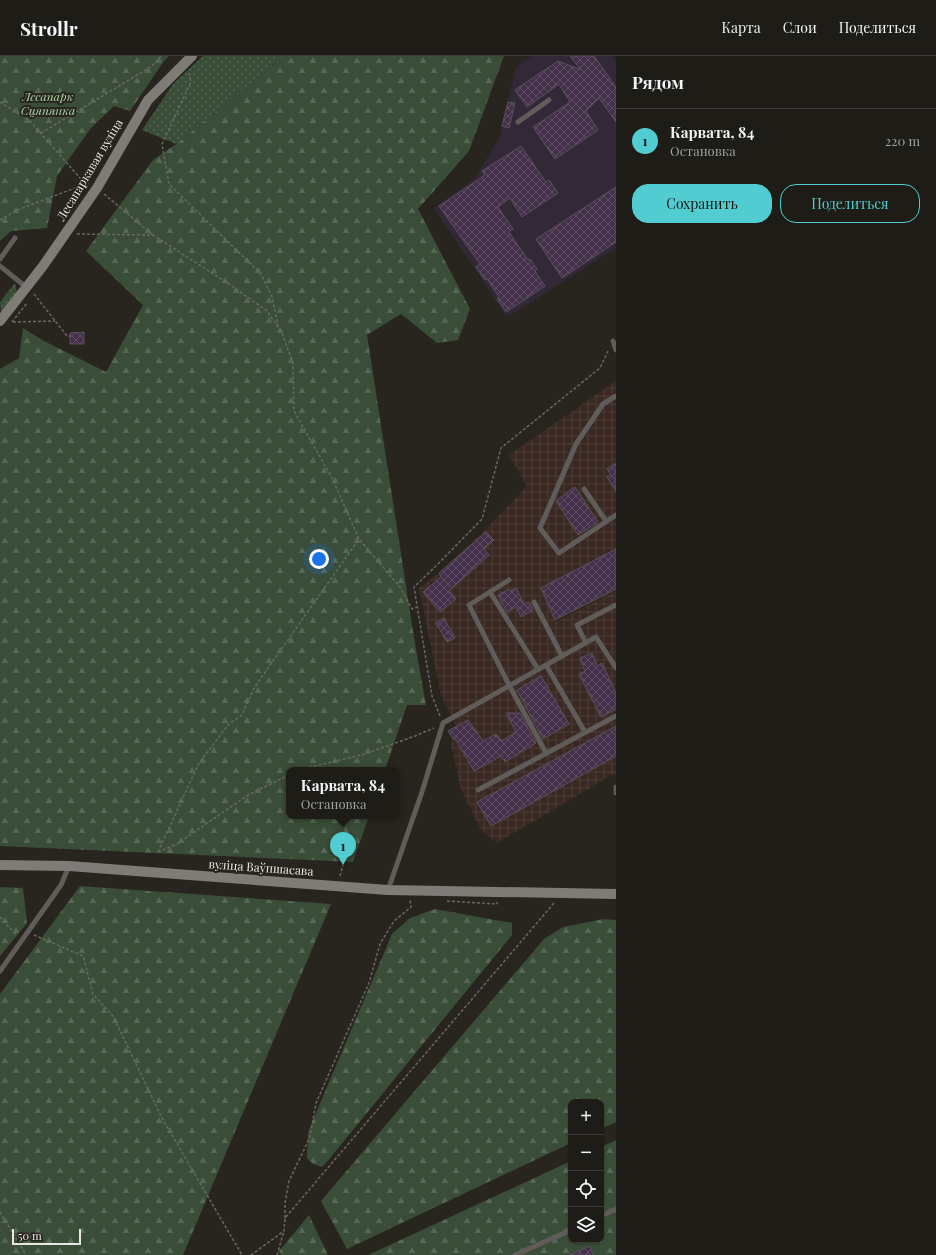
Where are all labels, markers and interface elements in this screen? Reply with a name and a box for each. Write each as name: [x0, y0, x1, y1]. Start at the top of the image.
text: Strollr: [20, 15, 78, 41]
text: Карта: [721, 18, 761, 37]
text: Слои: [783, 18, 817, 37]
text: Поделиться: [839, 18, 916, 37]
text: Рядом: [632, 71, 684, 93]
park label: Лесапарк Сцяпянка: [21, 88, 75, 118]
street label: Лесапаркавая вуліца: [52, 116, 126, 224]
text: Карвата, 84: [670, 122, 754, 142]
text: 1: [643, 132, 647, 149]
text: 220 m: [885, 132, 920, 149]
text: Остановка: [670, 142, 736, 159]
button: Сохранить: [632, 184, 772, 223]
button: Поделиться: [780, 184, 920, 223]
your location: [309, 549, 329, 569]
popup: [286, 767, 400, 819]
text: Карвата, 84: [301, 775, 385, 795]
text: Остановка: [301, 795, 367, 812]
pin: 1: [330, 832, 356, 865]
street label: вуліца Ваўпшасава: [208, 855, 314, 879]
map controls: [568, 1099, 604, 1243]
button: +: [568, 1099, 604, 1135]
button: −: [568, 1135, 604, 1171]
button: locate: [568, 1171, 604, 1207]
button: layers: [568, 1207, 604, 1243]
scale bar: [12, 1227, 81, 1246]
text: 50 m: [18, 1228, 42, 1243]

